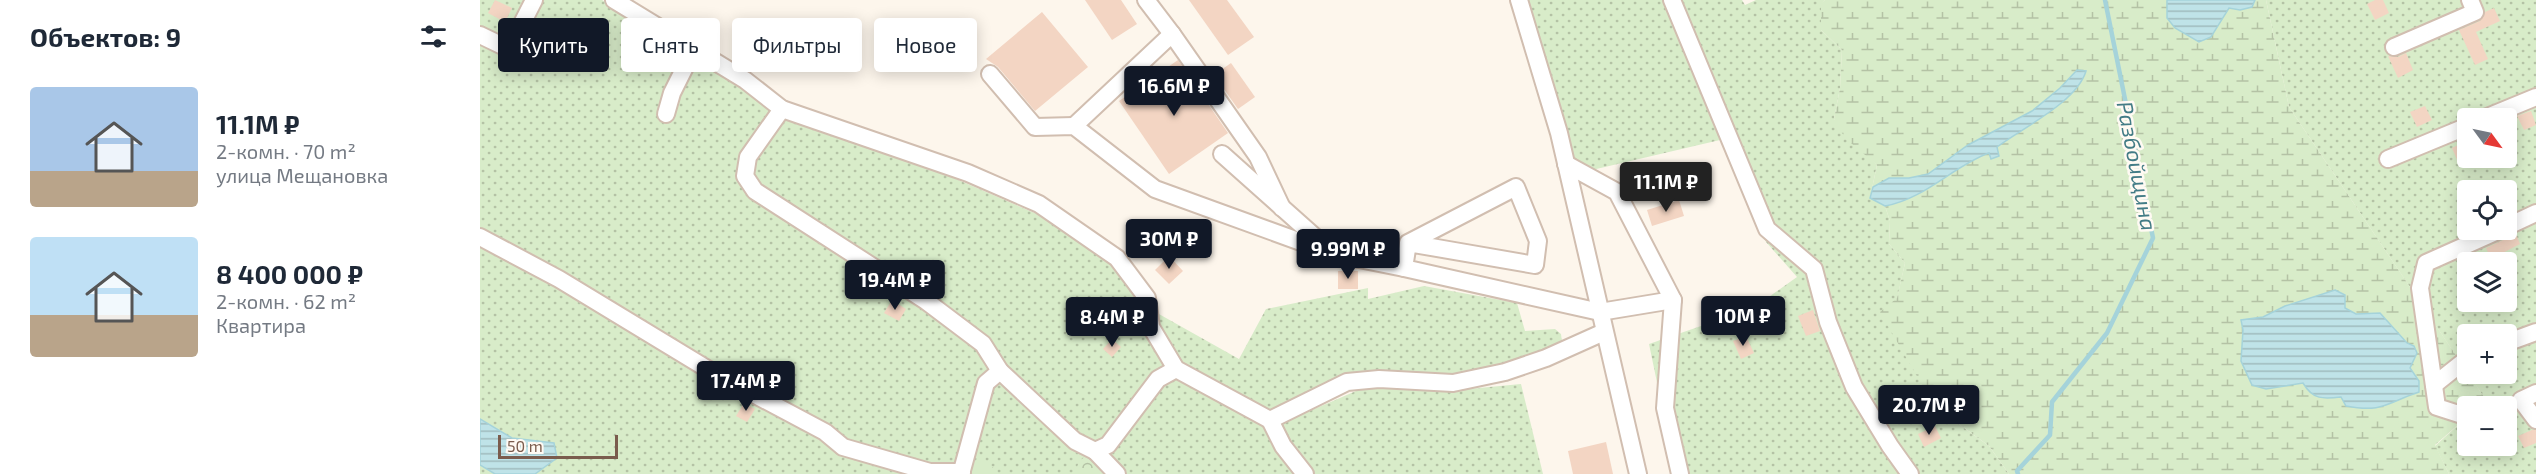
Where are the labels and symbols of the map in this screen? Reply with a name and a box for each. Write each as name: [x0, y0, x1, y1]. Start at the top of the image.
pin: 16.6M ₽: [1119, 66, 1229, 117]
water label: Разбойщина: [2113, 99, 2163, 233]
north arrow: [2457, 108, 2517, 168]
pin: 11.1M ₽: [1611, 162, 1721, 213]
pin: 30M ₽: [1127, 219, 1211, 270]
pin: 9.99M ₽: [1293, 229, 1403, 280]
pin: 19.4M ₽: [840, 260, 950, 311]
pin: 10M ₽: [1701, 296, 1785, 347]
pin: 8.4M ₽: [1063, 297, 1161, 348]
pin: 17.4M ₽: [691, 361, 801, 412]
pin: 20.7M ₽: [1874, 385, 1984, 436]
scale bar: [498, 432, 618, 460]

